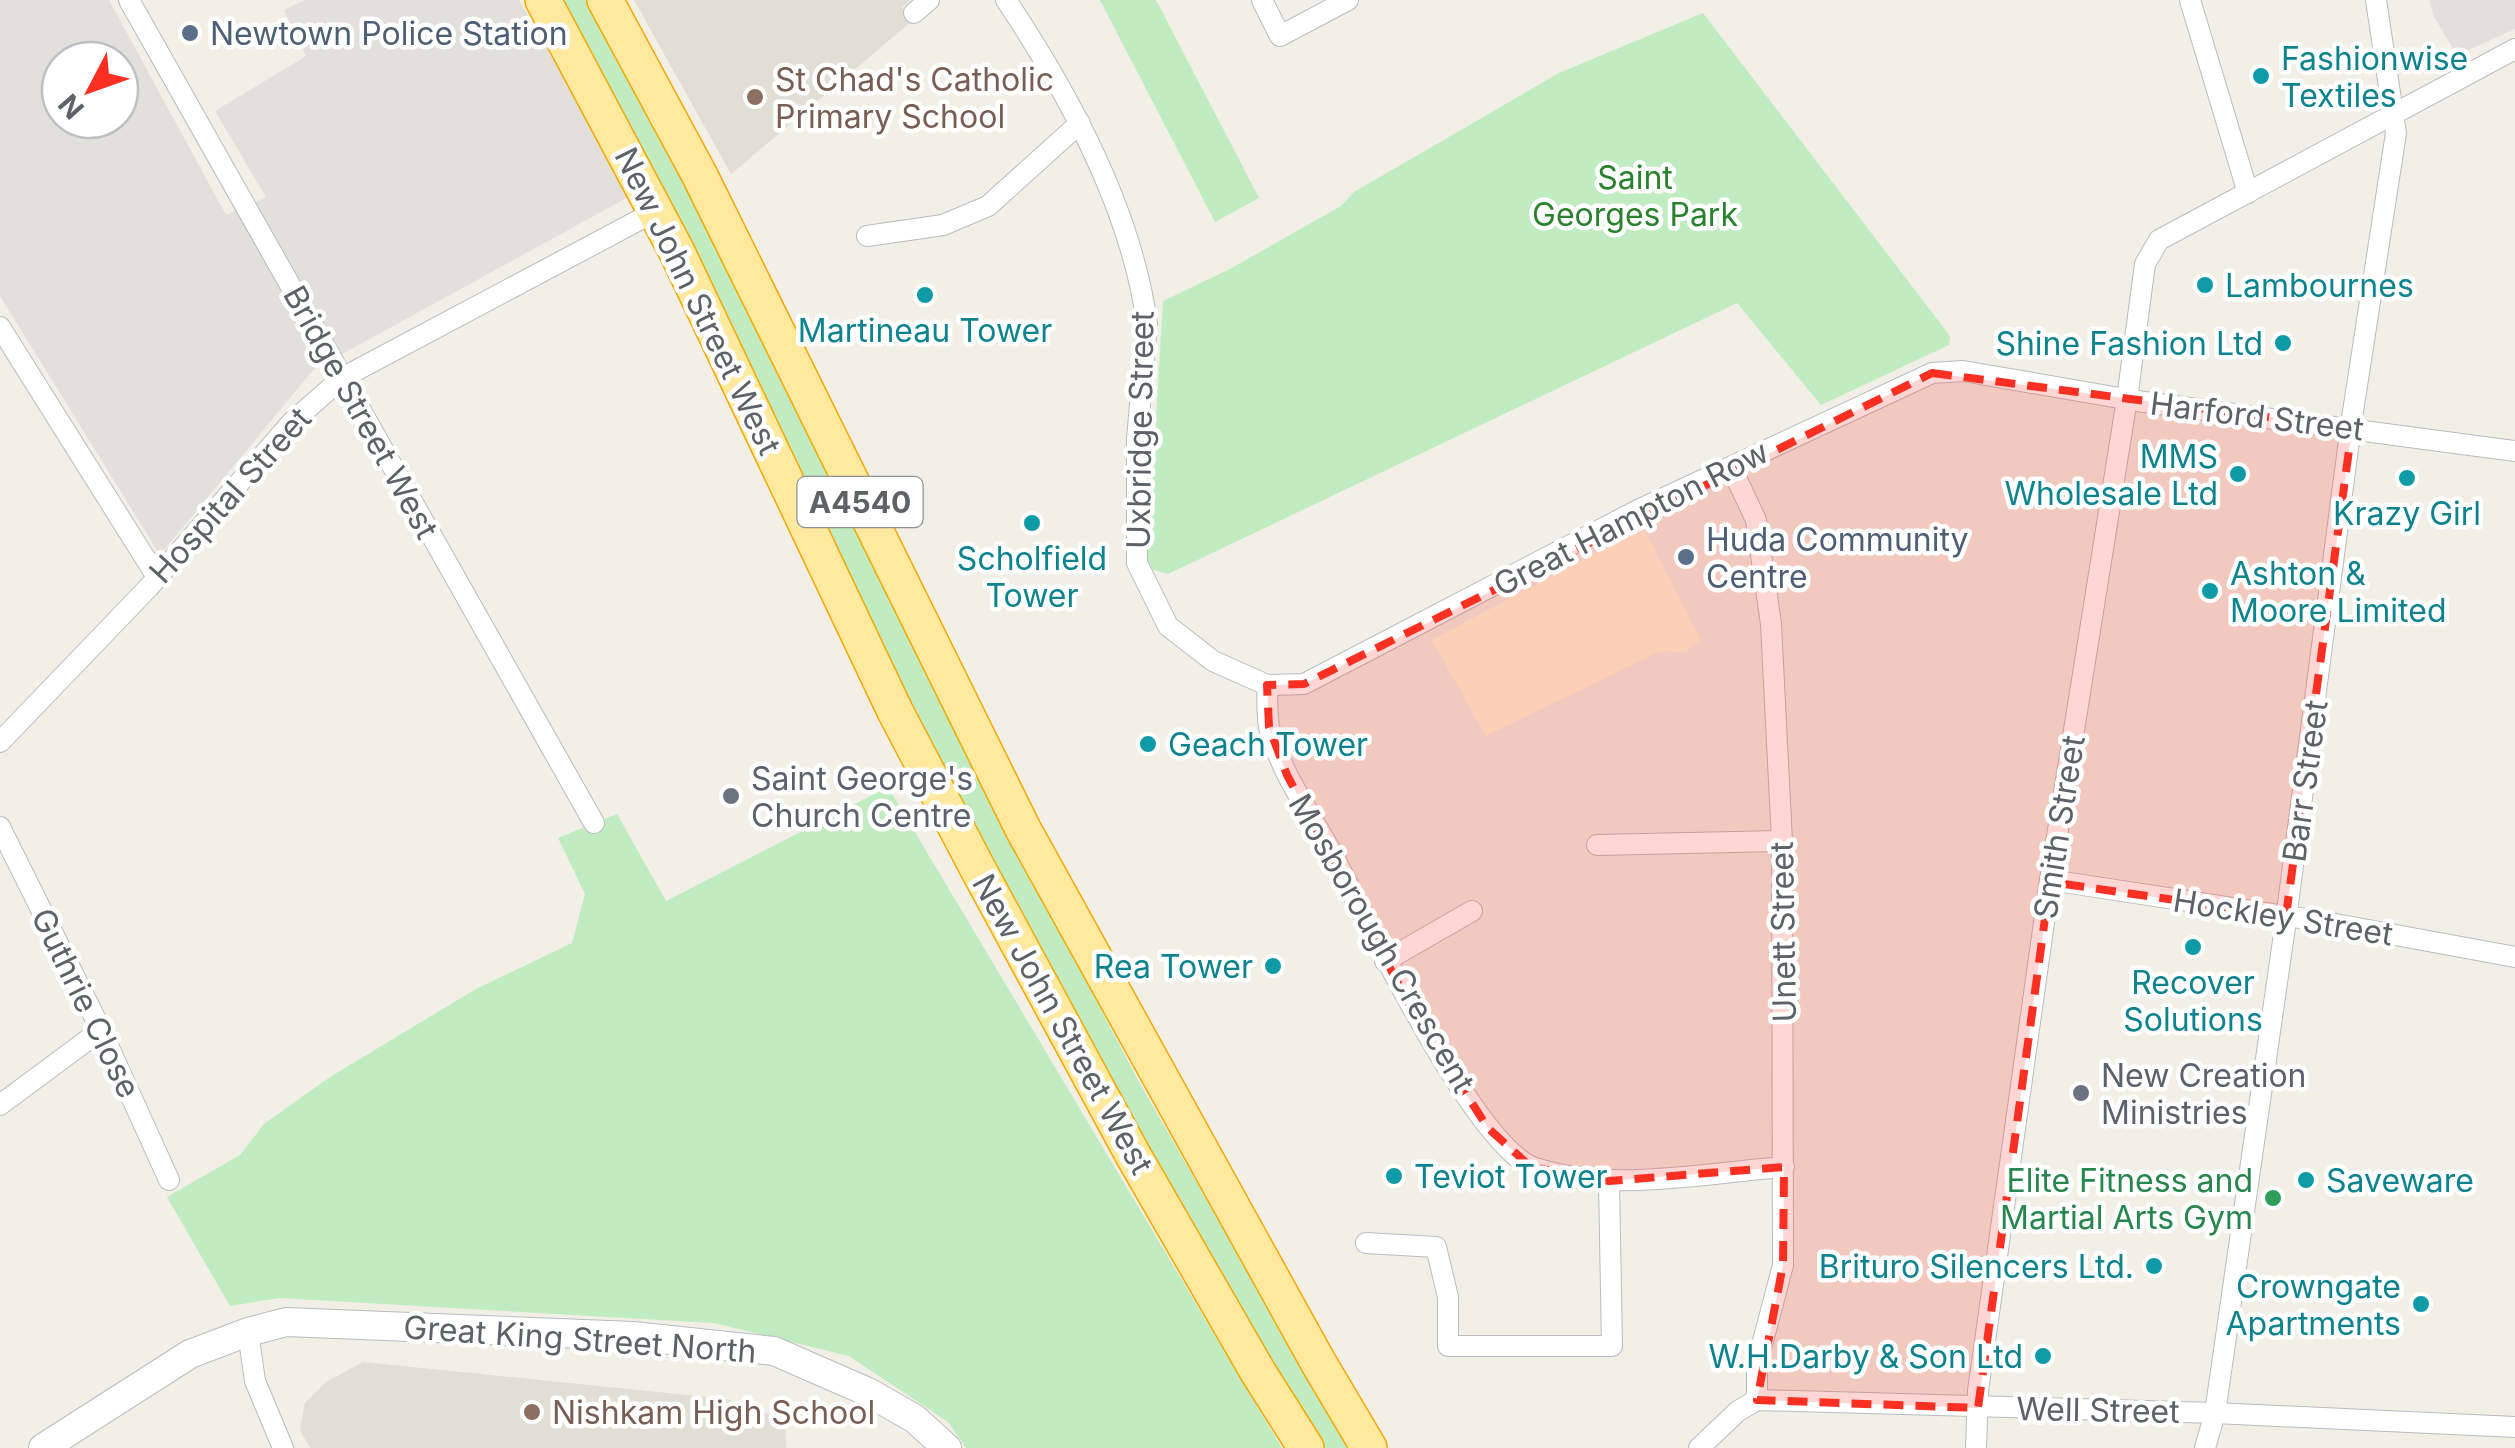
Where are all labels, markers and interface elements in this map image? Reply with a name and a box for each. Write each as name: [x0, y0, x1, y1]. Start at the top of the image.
place label: Newtown Police Station: [210, 14, 568, 53]
marker: Newtown Police Station: [179, 22, 201, 44]
place label: Fashionwise Textiles: [2281, 39, 2468, 115]
north arrow: [40, 40, 140, 140]
place label: St Chad's Catholic Primary School: [775, 60, 1054, 136]
marker: Fashionwise Textiles: [2250, 65, 2272, 87]
marker: St Chad's Catholic Primary School: [744, 86, 766, 108]
text: N: [51, 87, 91, 126]
street label: New John Street West: [607, 141, 789, 461]
park label: Saint Georges Park: [1532, 158, 1738, 234]
place label: Lambournes: [2225, 266, 2414, 305]
marker: Lambournes: [2194, 274, 2216, 296]
street label: Bridge Street West: [275, 279, 447, 545]
marker: Martineau Tower: [914, 284, 936, 306]
place label: Martineau Tower: [798, 311, 1052, 350]
street label: Uxbridge Street: [1118, 311, 1162, 549]
place label: Shine Fashion Ltd: [1995, 324, 2263, 363]
marker: Shine Fashion Ltd: [2272, 332, 2294, 354]
street label: Harford Street: [2148, 384, 2366, 448]
street label: Hospital Street: [141, 399, 319, 591]
street label: Great Hampton Row: [1487, 432, 1775, 604]
place label: MMS Wholesale Ltd: [2005, 437, 2218, 513]
marker: MMS Wholesale Ltd: [2227, 463, 2249, 485]
marker: Krazy Girl: [2396, 467, 2418, 489]
road number: A4540: [798, 477, 922, 527]
place label: Krazy Girl: [2333, 494, 2481, 533]
marker: Scholfield Tower: [1021, 512, 1043, 534]
place label: Huda Community Centre: [1706, 520, 1969, 596]
place label: Scholfield Tower: [957, 539, 1107, 615]
marker: Huda Community Centre: [1675, 546, 1697, 568]
place label: Ashton & Moore Limited: [2230, 554, 2446, 630]
marker: Ashton & Moore Limited: [2199, 580, 2221, 602]
street label: Barr Street: [2274, 698, 2336, 864]
place label: Geach Tower: [1168, 725, 1368, 764]
marker: Geach Tower: [1137, 733, 1159, 755]
street label: Smith Street: [2025, 733, 2093, 921]
place label: Saint George's Church Centre: [751, 759, 973, 835]
marker: Saint George's Church Centre: [720, 785, 742, 807]
street label: Mosborough Crescent: [1281, 787, 1483, 1099]
street label: Unett Street: [1762, 841, 1804, 1023]
street label: New John Street West: [964, 867, 1162, 1181]
street label: Hockley Street: [2170, 880, 2396, 954]
street label: Guthrie Close: [23, 902, 149, 1104]
marker: Recover Solutions: [2182, 936, 2204, 958]
place label: Rea Tower: [1094, 947, 1253, 986]
marker: Rea Tower: [1262, 955, 1284, 977]
place label: Recover Solutions: [2123, 963, 2263, 1039]
place label: New Creation Ministries: [2101, 1056, 2307, 1132]
marker: New Creation Ministries: [2070, 1082, 2092, 1104]
place label: Teviot Tower: [1414, 1157, 1608, 1196]
place label: Elite Fitness and Martial Arts Gym: [2000, 1161, 2253, 1237]
place label: Saveware: [2326, 1161, 2474, 1200]
marker: Teviot Tower: [1383, 1165, 1405, 1187]
marker: Saveware: [2295, 1169, 2317, 1191]
marker: Elite Fitness and Martial Arts Gym: [2262, 1187, 2284, 1209]
place label: Brituro Silencers Ltd.: [1819, 1247, 2134, 1286]
marker: Brituro Silencers Ltd.: [2143, 1255, 2165, 1277]
place label: Crowngate Apartments: [2225, 1267, 2401, 1343]
marker: Crowngate Apartments: [2410, 1293, 2432, 1315]
street label: Great King Street North: [402, 1307, 758, 1371]
place label: W.H.Darby & Son Ltd: [1708, 1337, 2023, 1376]
marker: W.H.Darby & Son Ltd: [2032, 1345, 2054, 1367]
street label: Well Street: [2016, 1389, 2180, 1431]
place label: Nishkam High School: [552, 1393, 875, 1432]
marker: Nishkam High School: [521, 1401, 543, 1423]

